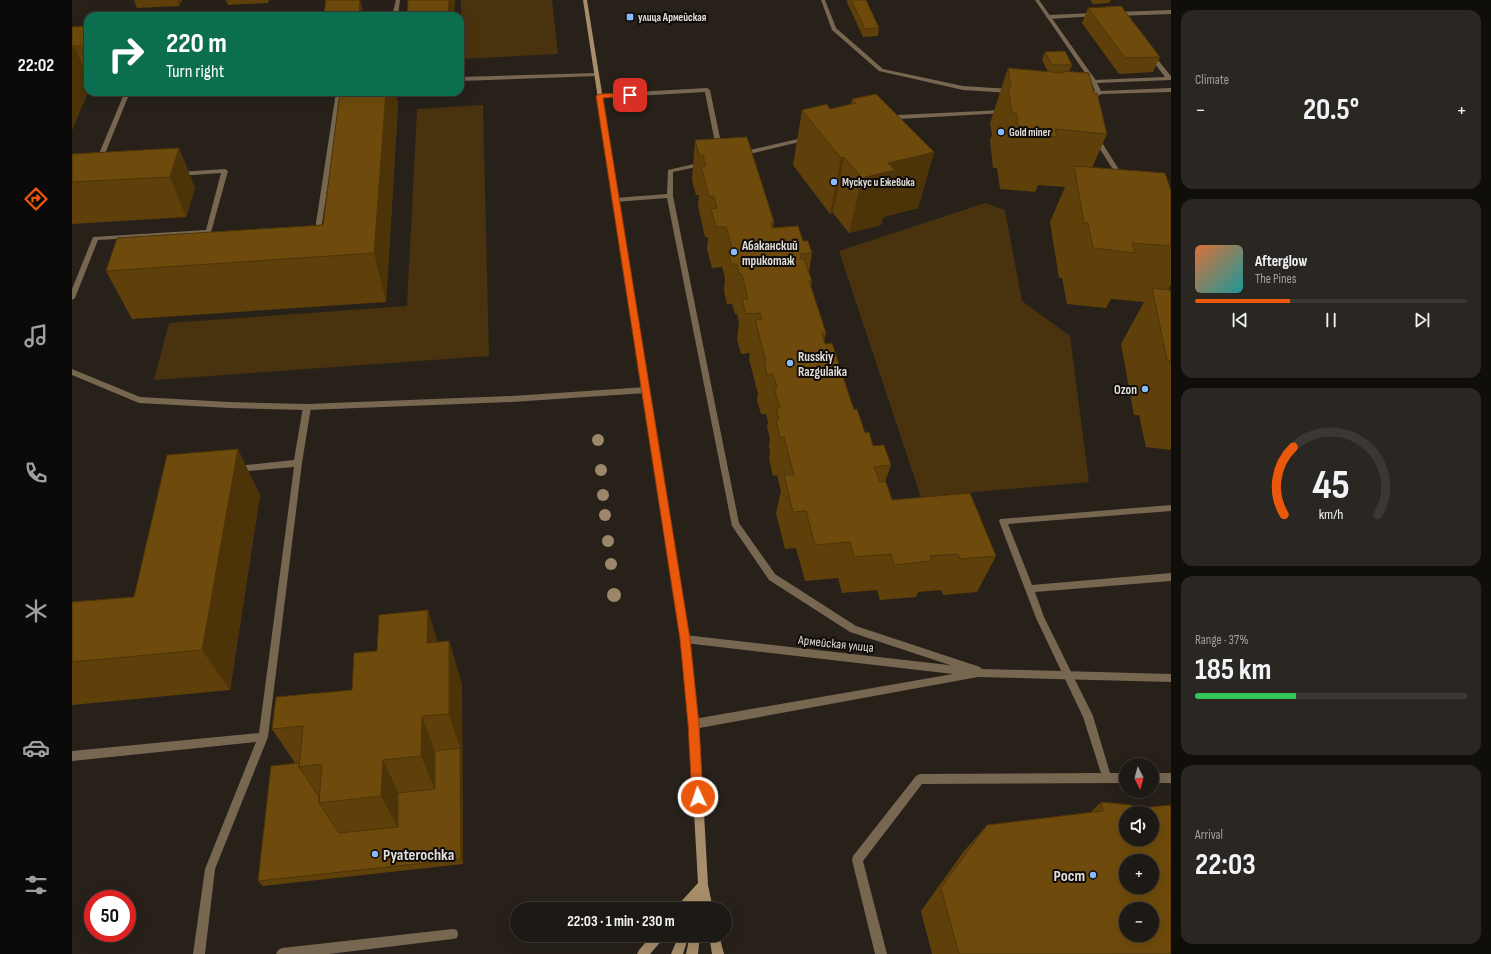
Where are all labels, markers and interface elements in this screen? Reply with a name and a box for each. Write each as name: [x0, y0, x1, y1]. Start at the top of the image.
place label: улица Армейская: [638, 11, 707, 24]
marker: улица Армейская: [625, 12, 635, 22]
text: 220 m: [166, 27, 227, 60]
icon: right: [100, 28, 152, 80]
text: 22:02: [18, 55, 54, 76]
text: Turn right: [166, 61, 224, 82]
text: Climate: [1195, 72, 1229, 88]
pin: [613, 78, 647, 112]
icon: arrive: [619, 84, 641, 106]
text: 20.5°: [1303, 92, 1359, 128]
text: −: [1195, 97, 1206, 124]
text: +: [1456, 97, 1467, 124]
place label: Gold miner: [1009, 126, 1051, 139]
marker: Gold miner: [996, 127, 1006, 137]
place label: Мускус и Ежевика: [842, 176, 915, 189]
marker: Мускус и Ежевика: [829, 177, 839, 187]
icon: directions: [22, 185, 50, 213]
place label: Абаканский трикотаж: [741, 238, 798, 269]
marker: Абаканский трикотаж: [729, 247, 739, 257]
text: Afterglow: [1255, 252, 1307, 271]
text: The Pines: [1255, 271, 1296, 287]
icon: previous: [1229, 309, 1251, 331]
icon: pause: [1320, 309, 1342, 331]
icon: next: [1411, 309, 1433, 331]
icon: music: [22, 322, 50, 350]
place label: Russkiy Razgulaika: [798, 349, 847, 380]
marker: Russkiy Razgulaika: [785, 358, 795, 368]
place label: Ozon: [1114, 382, 1137, 398]
marker: Ozon: [1140, 384, 1150, 394]
icon: phone: [22, 459, 50, 487]
text: 45: [1312, 461, 1350, 510]
text: km/h: [1319, 506, 1343, 523]
icon: climate: [22, 597, 50, 625]
street label: Армейская улица: [796, 632, 874, 656]
text: Range · 37%: [1195, 632, 1249, 648]
text: 185 km: [1195, 652, 1271, 688]
icon: car: [22, 734, 50, 762]
north arrow: [1119, 758, 1159, 798]
map controls: [1119, 758, 1159, 942]
position arrow: [677, 776, 719, 818]
button: sound: [1119, 806, 1159, 846]
text: Arrival: [1195, 827, 1223, 843]
place label: Pyaterochka: [383, 846, 454, 865]
text: 22:03: [1195, 847, 1256, 883]
marker: Pyaterochka: [370, 849, 380, 859]
button: +: [1119, 854, 1159, 894]
place label: Рост: [1053, 867, 1085, 886]
marker: Рост: [1088, 870, 1098, 880]
icon: filters: [22, 871, 50, 899]
speed limit sign: 50: [84, 890, 136, 942]
button: −: [1119, 902, 1159, 942]
text: 22:03 · 1 min · 230 m: [567, 912, 675, 931]

